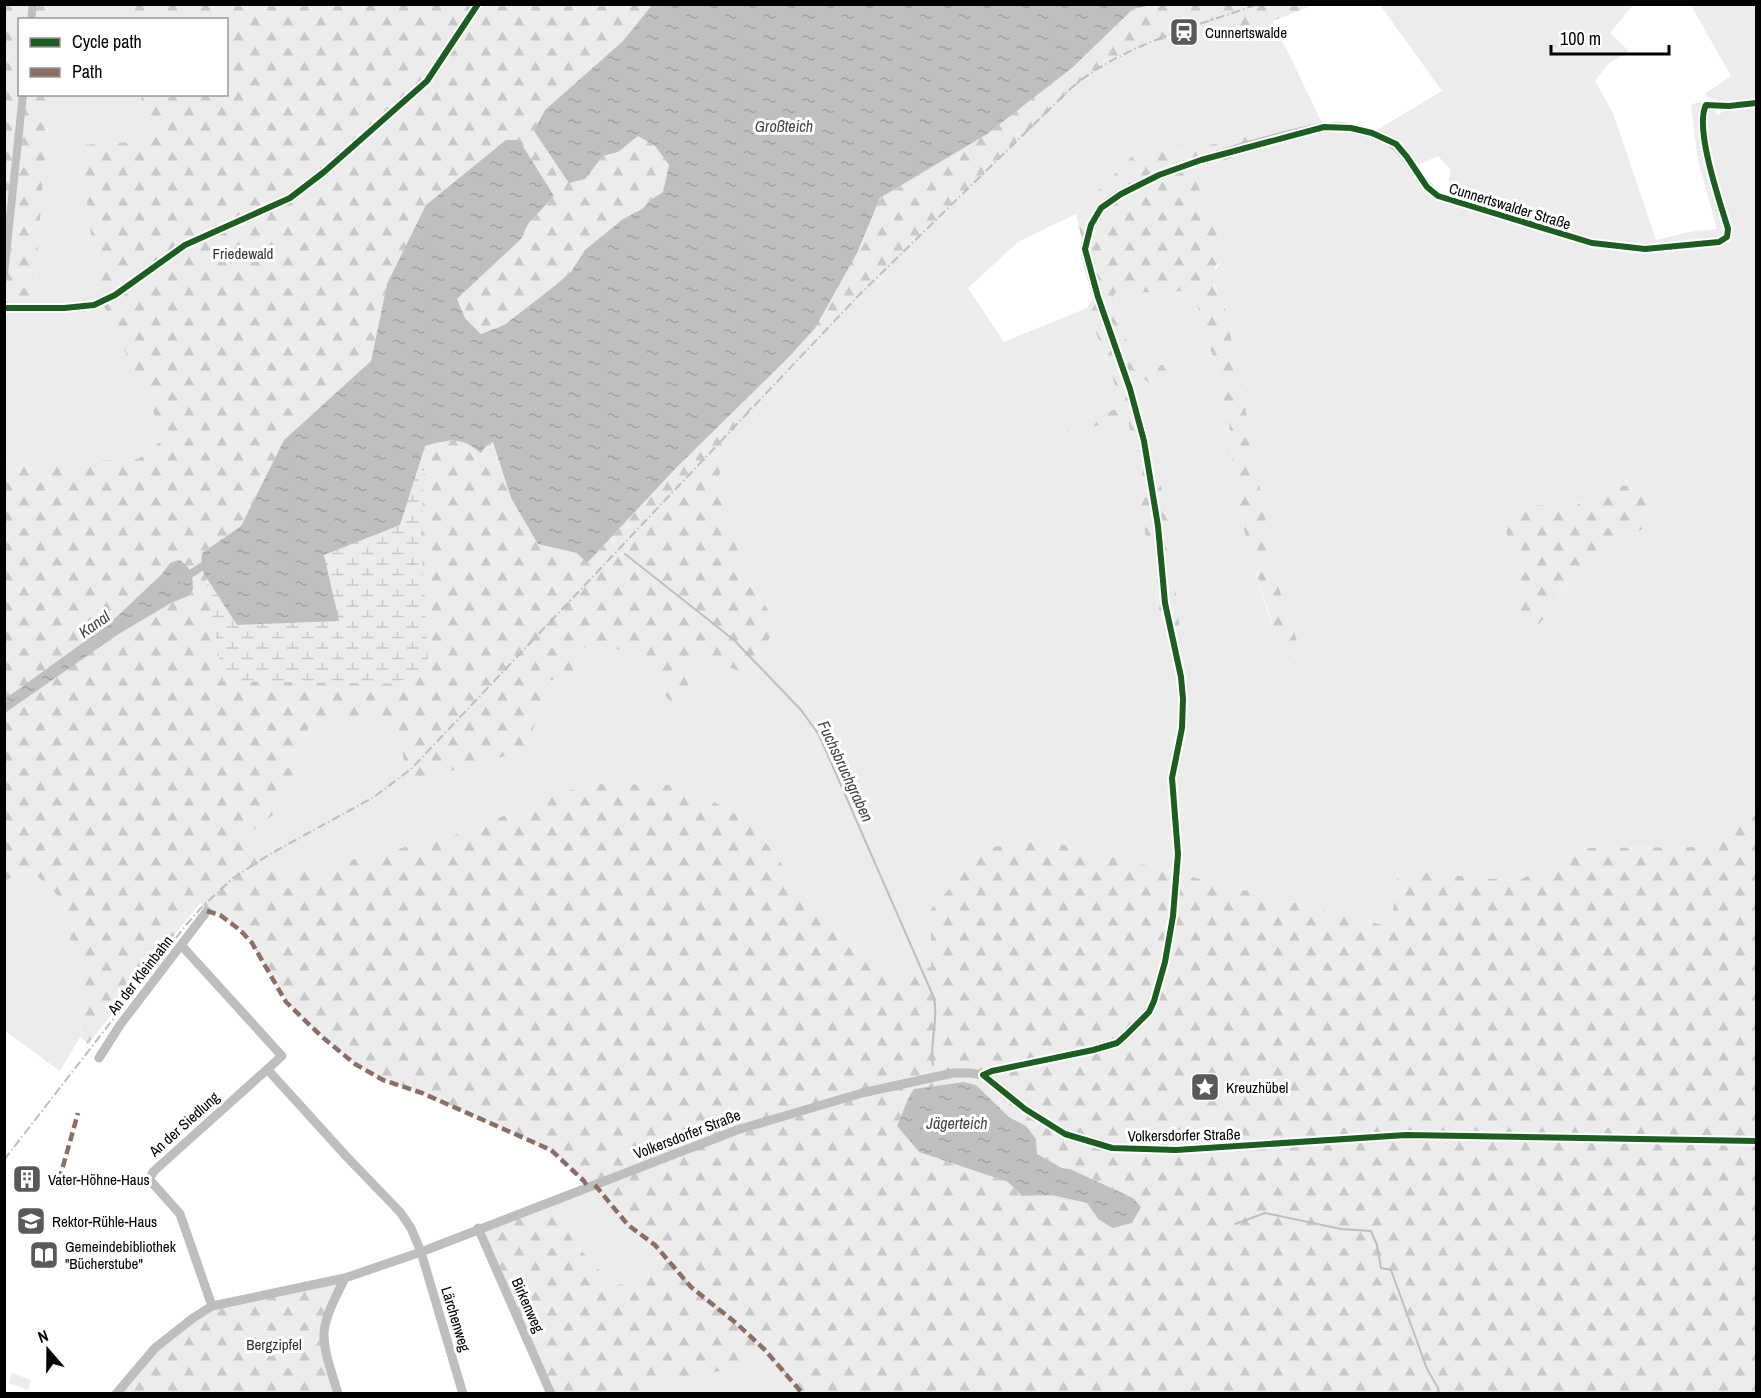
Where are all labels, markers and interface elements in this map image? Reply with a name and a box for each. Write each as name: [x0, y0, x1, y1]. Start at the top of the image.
station icon: Cunnertswalde: [1168, 16, 1200, 48]
legend: [18, 18, 228, 96]
scale bar: [1551, 18, 1670, 56]
place label: Cunnertswalde: [1205, 22, 1287, 43]
text: 100 m: [1560, 26, 1601, 51]
text: Cycle path: [72, 29, 142, 54]
text: Path: [72, 59, 102, 84]
water label: Großteich: [755, 115, 813, 137]
street label: Cunnertswalder Straße: [1446, 177, 1574, 235]
park label: Friedewald: [213, 243, 273, 264]
water label: Kanal: [74, 605, 115, 643]
water label: Fuchsbruchgraben: [813, 717, 879, 825]
street label: An der Kleinbahn: [102, 931, 178, 1020]
place icon: Kreuzhübel: [1189, 1071, 1221, 1103]
place label: Kreuzhübel: [1226, 1077, 1288, 1098]
street label: An der Siedlung: [143, 1087, 224, 1162]
street label: Volkersdorfer Straße: [631, 1104, 744, 1164]
water label: Jägerteich: [925, 1112, 988, 1134]
street label: Volkersdorfer Straße: [1127, 1124, 1241, 1146]
building icon: Vater-Höhne-Haus: [11, 1163, 43, 1195]
place label: Vater-Höhne-Haus: [48, 1169, 150, 1190]
school or university icon: Rektor-Rühle-Haus: [15, 1205, 47, 1237]
place label: Rektor-Rühle-Haus: [52, 1211, 157, 1232]
place label: Gemeindebibliothek "Bücherstube": [65, 1236, 177, 1274]
library icon: Gemeindebibliothek "Bücherstube": [28, 1239, 60, 1271]
street label: Birkenweg: [507, 1274, 549, 1336]
street label: Lärchenweg: [436, 1284, 476, 1354]
north arrow: [18, 1320, 78, 1380]
text: N: [35, 1324, 51, 1348]
park label: Bergzipfel: [246, 1334, 302, 1355]

